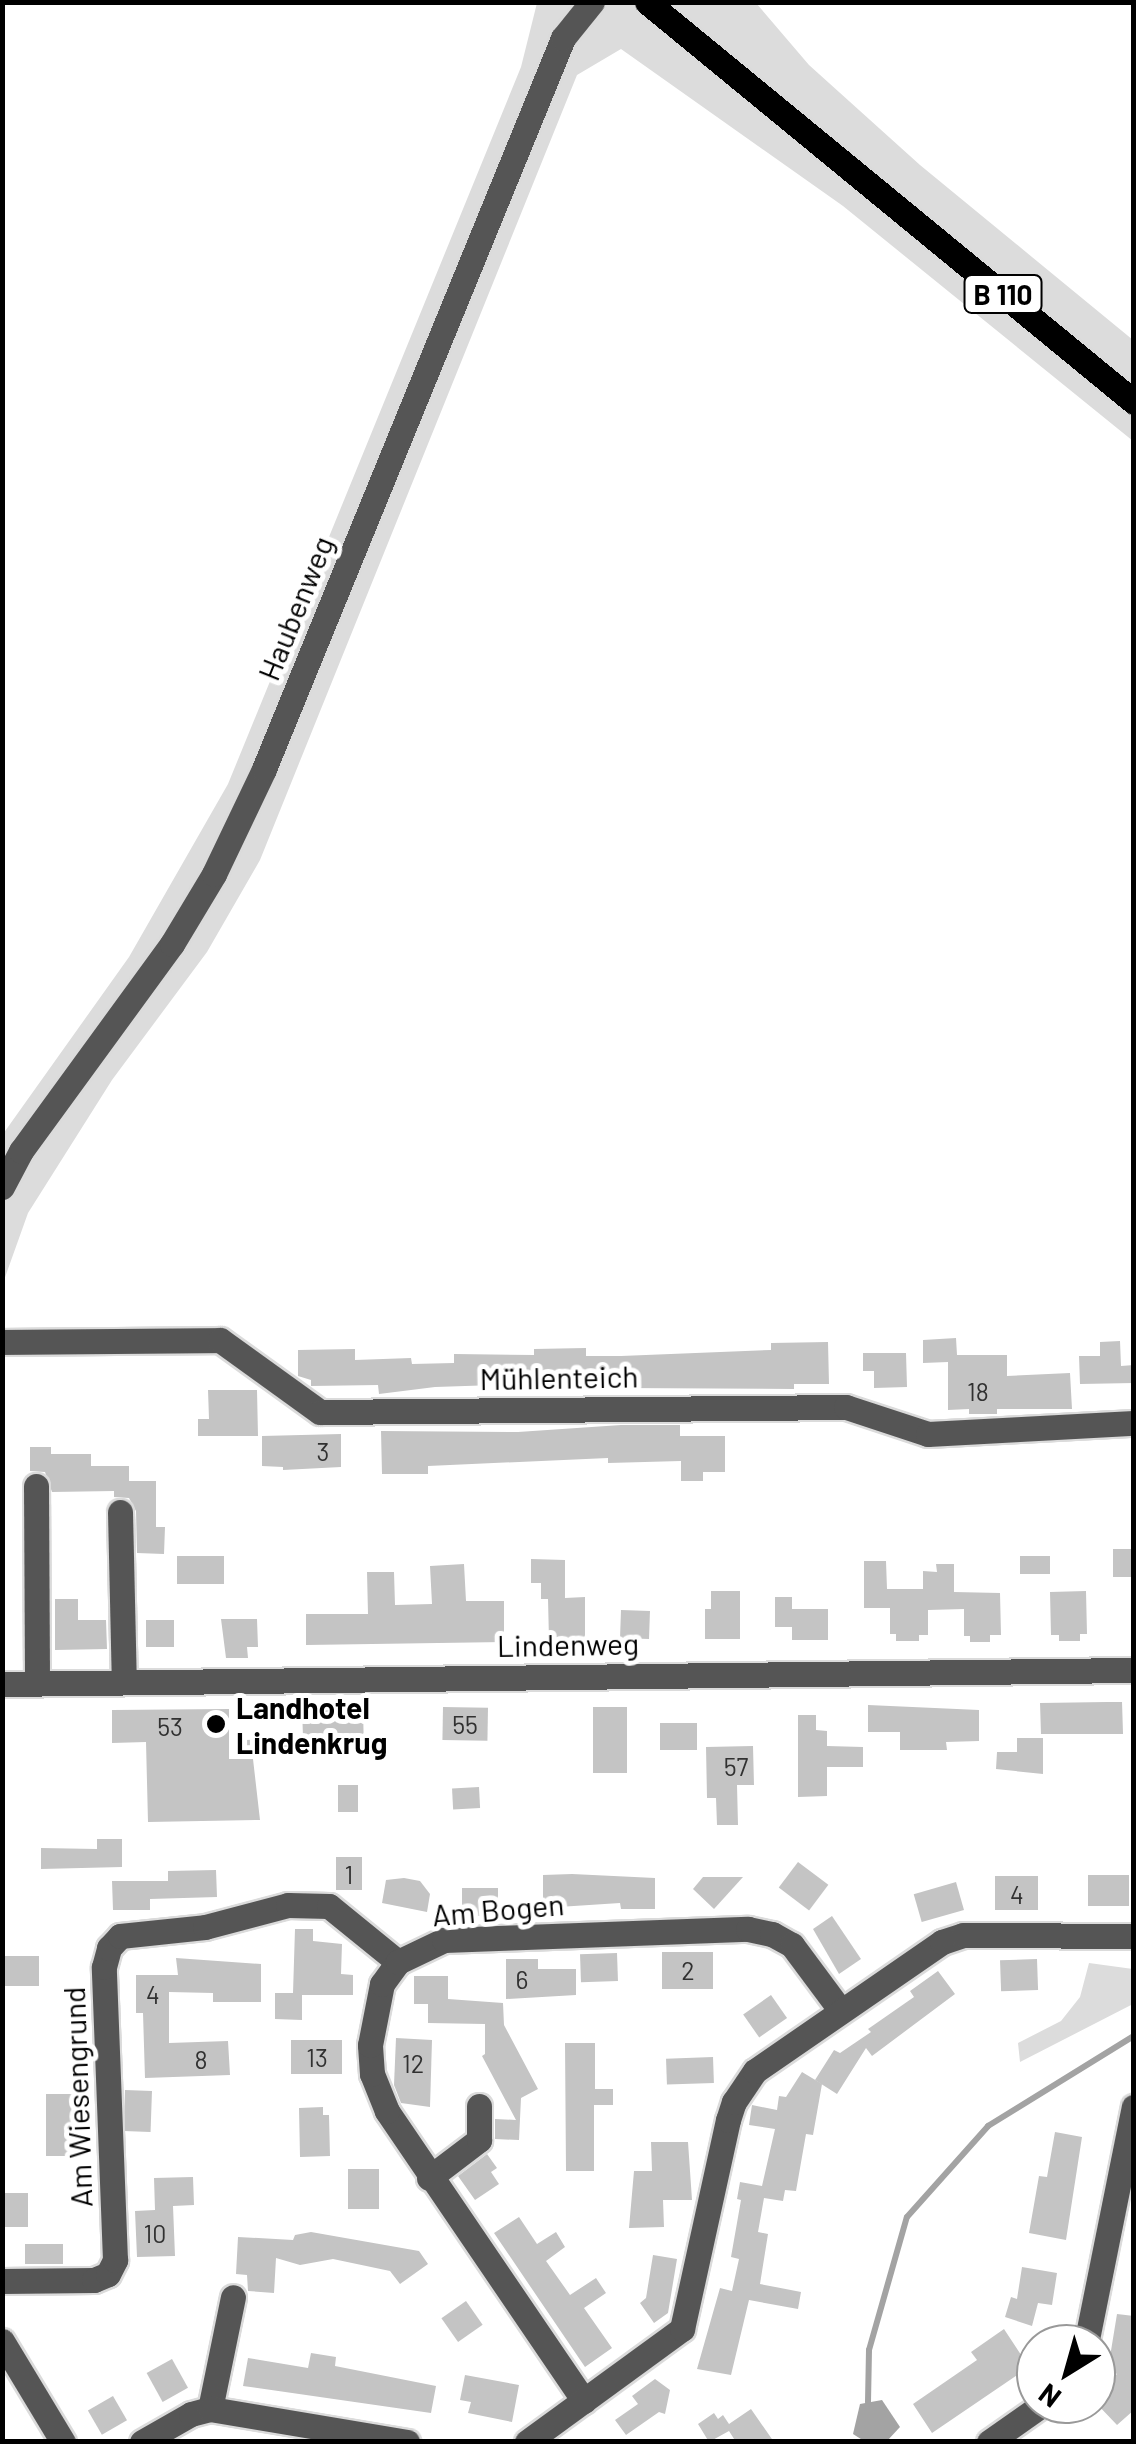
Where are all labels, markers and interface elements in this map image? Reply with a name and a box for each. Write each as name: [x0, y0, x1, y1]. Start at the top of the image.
road number: B 110: [963, 271, 1043, 317]
street label: Haubenweg: [250, 531, 340, 685]
street label: Mühlenteich: [479, 1358, 639, 1396]
house number: 18: [967, 1376, 989, 1406]
house number: 3: [317, 1436, 329, 1466]
street label: Lindenweg: [497, 1625, 639, 1663]
place label: Landhotel Lindenkrug: [236, 1689, 387, 1760]
house number: 55: [452, 1709, 478, 1739]
house number: 53: [157, 1711, 183, 1741]
marker: Landhotel Lindenkrug: [205, 1713, 227, 1735]
house number: 57: [724, 1751, 748, 1781]
house number: 1: [345, 1859, 353, 1889]
house number: 4: [1010, 1879, 1024, 1909]
street label: Am Bogen: [430, 1885, 566, 1933]
house number: 2: [681, 1955, 695, 1985]
house number: 6: [516, 1964, 528, 1994]
house number: 4: [146, 1979, 160, 2009]
street label: Am Wiesengrund: [55, 1986, 99, 2208]
house number: 13: [306, 2042, 328, 2072]
house number: 8: [194, 2044, 208, 2074]
house number: 12: [402, 2048, 424, 2078]
house number: 10: [144, 2218, 166, 2248]
north arrow: [1016, 2324, 1116, 2424]
text: N: [1031, 2377, 1067, 2416]

